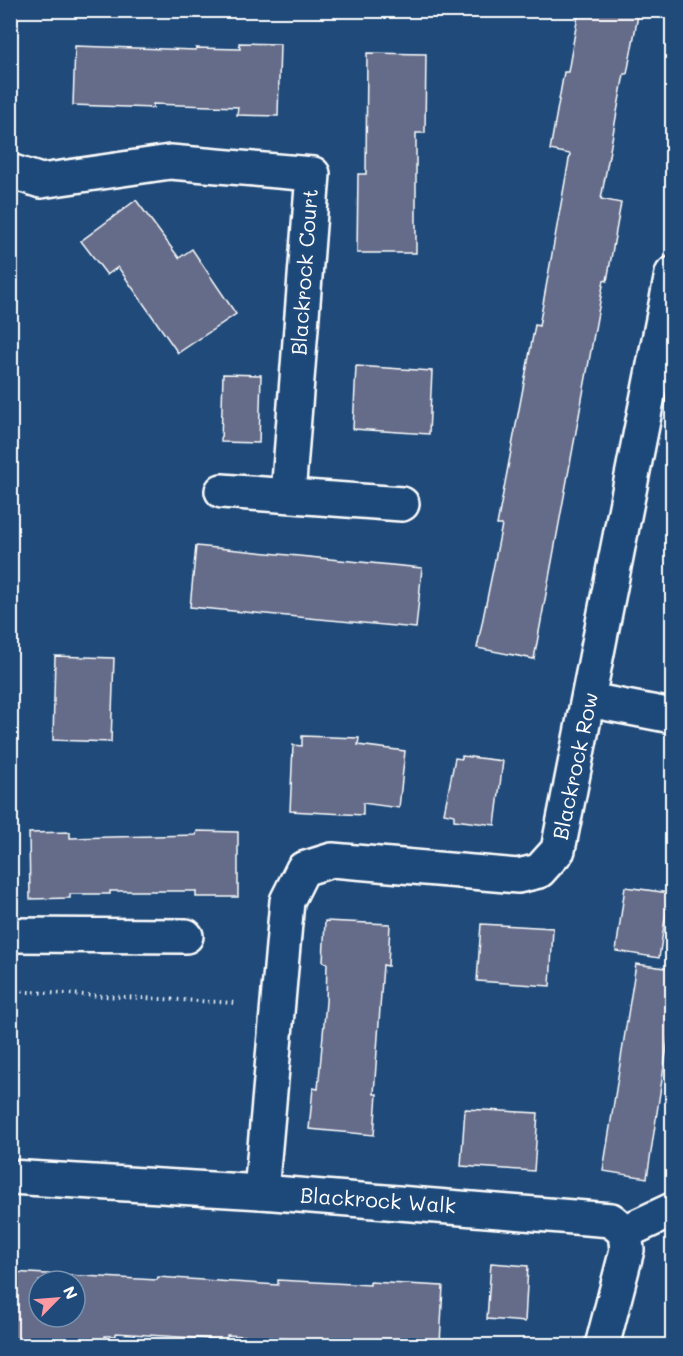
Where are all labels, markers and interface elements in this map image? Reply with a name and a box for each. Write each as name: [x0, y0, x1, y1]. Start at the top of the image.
street label: Blackrock Court: [284, 188, 323, 356]
street label: Blackrock Row: [546, 689, 603, 842]
street label: Blackrock Walk: [299, 1181, 457, 1218]
north arrow: [27, 1269, 87, 1329]
text: N: [59, 1283, 83, 1302]

